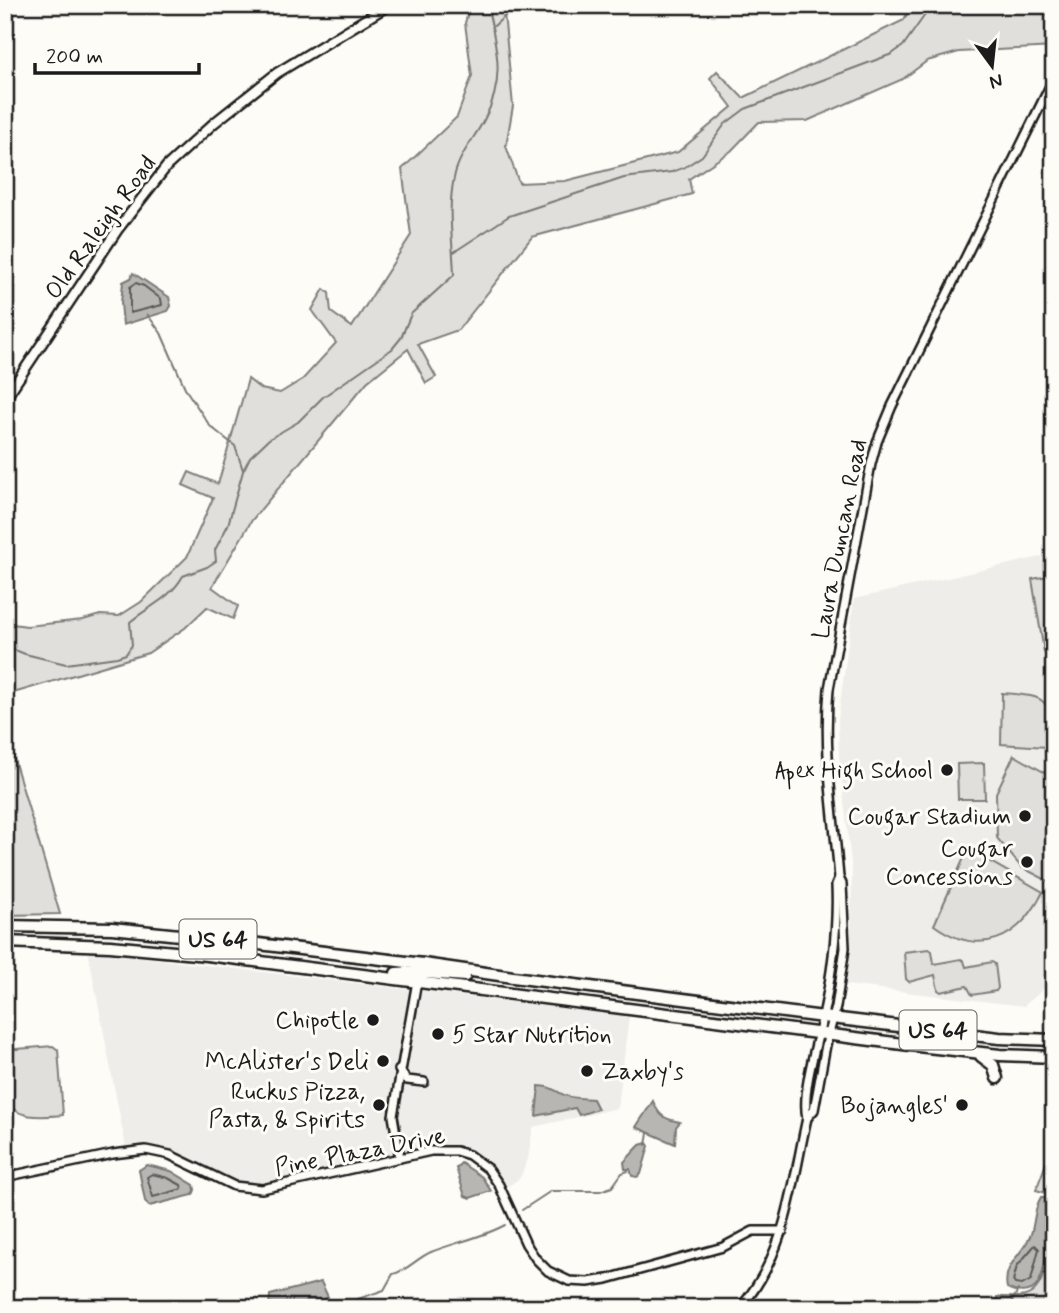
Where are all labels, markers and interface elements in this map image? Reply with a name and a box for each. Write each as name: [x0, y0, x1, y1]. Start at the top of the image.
scale bar: [35, 32, 200, 76]
north arrow: [958, 32, 1028, 102]
text: 200 m: [46, 43, 103, 71]
text: N: [987, 67, 1005, 95]
street label: Old Raleigh Road: [38, 150, 164, 306]
street label: Laura Duncan Road: [806, 437, 875, 642]
place label: Apex High School: [775, 756, 933, 790]
marker: Apex High School: [939, 762, 955, 778]
place label: Cougar Stadium: [847, 802, 1011, 836]
marker: Cougar Stadium: [1017, 808, 1033, 824]
place label: Cougar Concessions: [885, 834, 1014, 893]
marker: Cougar Concessions: [1019, 854, 1035, 870]
road number: US 64: [180, 920, 256, 958]
place label: Chipotle: [275, 1006, 359, 1037]
road number: US 64: [900, 1010, 976, 1050]
marker: Chipotle: [365, 1012, 381, 1028]
place label: 5 Star Nutrition: [452, 1020, 612, 1051]
marker: 5 Star Nutrition: [430, 1026, 446, 1042]
place label: McAlister's Deli: [205, 1047, 369, 1078]
marker: McAlister's Deli: [375, 1053, 391, 1069]
place label: Zaxby's: [601, 1057, 684, 1088]
marker: Zaxby's: [579, 1063, 595, 1079]
place label: Ruckus Pizza, Pasta, & Spirits: [208, 1077, 365, 1136]
place label: Bojangles': [841, 1091, 948, 1122]
marker: Ruckus Pizza, Pasta, & Spirits: [371, 1097, 387, 1113]
marker: Bojangles': [954, 1097, 970, 1113]
street label: Pine Plaza Drive: [272, 1121, 448, 1184]

